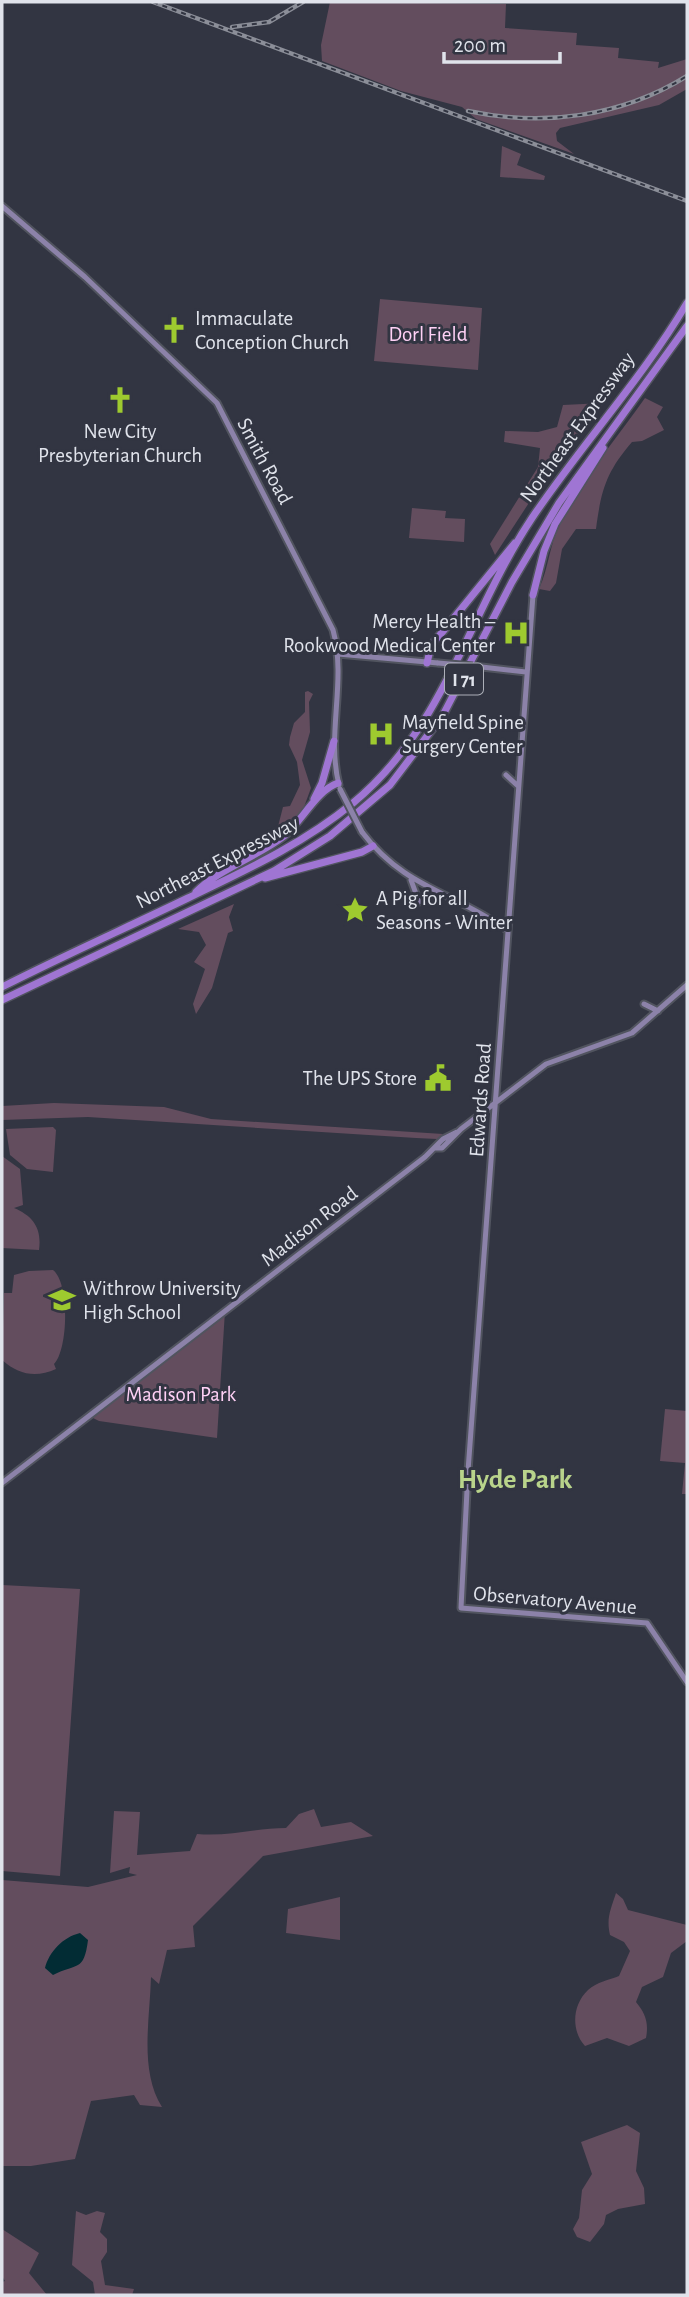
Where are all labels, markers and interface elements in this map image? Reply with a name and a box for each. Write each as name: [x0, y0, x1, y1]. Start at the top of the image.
scale bar: [444, 21, 560, 65]
text: 200 m: [454, 35, 506, 56]
place label: Immaculate Conception Church: [195, 308, 349, 353]
church icon: Immaculate Conception Church: [159, 315, 189, 345]
park label: Dorl Field: [388, 324, 468, 345]
street label: Northeast Expressway: [516, 348, 639, 506]
church icon: New City Presbyterian Church: [105, 385, 135, 415]
street label: Smith Road: [233, 415, 296, 508]
place label: New City Presbyterian Church: [38, 421, 202, 466]
place label: Mercy Health – Rookwood Medical Center: [283, 611, 496, 656]
hospital icon: Mercy Health – Rookwood Medical Center: [501, 618, 531, 648]
road number: I 71: [445, 664, 483, 694]
place label: Mayfield Spine Surgery Center: [402, 712, 524, 757]
hospital icon: Mayfield Spine Surgery Center: [366, 719, 396, 749]
street label: Northeast Expressway: [132, 812, 302, 913]
place label: A Pig for all Seasons - Winter: [376, 888, 512, 933]
place icon: A Pig for all Seasons - Winter: [340, 895, 370, 925]
street label: Edwards Road: [466, 1042, 495, 1158]
public building icon: The UPS Store: [423, 1063, 453, 1093]
place label: The UPS Store: [303, 1068, 417, 1089]
street label: Madison Road: [257, 1182, 362, 1270]
place label: Withrow University High School: [83, 1278, 241, 1323]
school or university icon: Withrow University High School: [47, 1285, 77, 1315]
park label: Madison Park: [126, 1384, 237, 1405]
district label: Hyde Park: [458, 1466, 572, 1494]
street label: Observatory Avenue: [472, 1583, 638, 1618]

